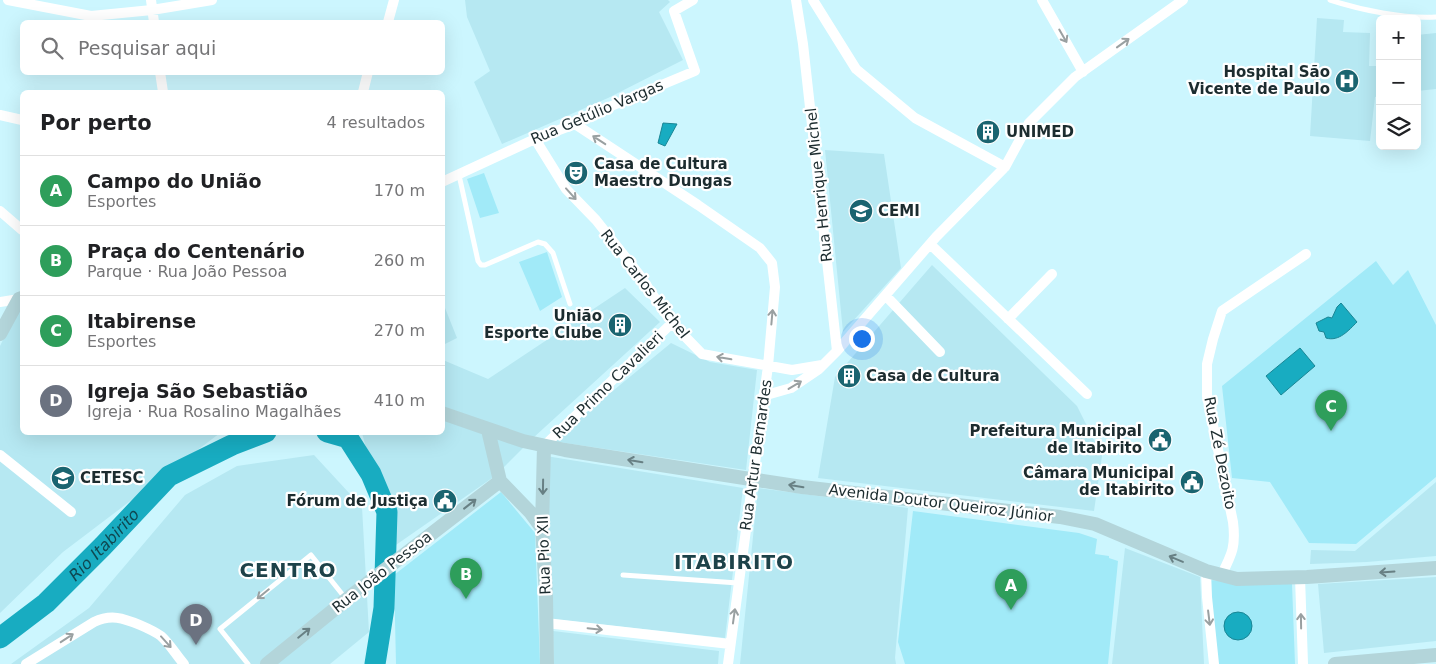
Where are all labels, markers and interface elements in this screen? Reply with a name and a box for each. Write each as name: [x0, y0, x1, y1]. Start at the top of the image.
map controls: [1376, 15, 1421, 150]
button: +: [1376, 15, 1421, 60]
search box: [20, 20, 445, 75]
one-way arrow: [1058, 28, 1068, 42]
icon: search: [38, 34, 66, 62]
text: Pesquisar aqui: [78, 37, 216, 59]
one-way arrow: [1116, 38, 1130, 48]
button: −: [1376, 60, 1421, 105]
place label: Hospital São Vicente de Paulo: [1188, 63, 1330, 98]
hospital icon: Hospital São Vicente de Paulo: [1334, 68, 1360, 94]
street label: Rua Getúlio Vargas: [528, 76, 666, 148]
button: layers: [1376, 105, 1421, 150]
street label: Rua Henrique Michel: [802, 107, 836, 263]
text: Por perto: [40, 111, 152, 135]
text: 4 resultados: [326, 113, 425, 132]
building icon: UNIMED: [975, 119, 1001, 145]
place label: UNIMED: [1006, 123, 1074, 141]
one-way arrow: [592, 134, 606, 145]
place label: Casa de Cultura Maestro Dungas: [594, 155, 732, 190]
theatre icon: Casa de Cultura Maestro Dungas: [563, 160, 589, 186]
text: Campo do União: [87, 170, 261, 192]
text: A: [50, 181, 62, 200]
text: 170 m: [374, 181, 425, 200]
one-way arrow: [565, 188, 577, 201]
text: Esportes: [87, 192, 156, 211]
school or university icon: CEMI: [848, 198, 874, 224]
place label: CEMI: [878, 202, 920, 220]
street label: Rua Carlos Michel: [597, 226, 693, 342]
text: Praça do Centenário: [87, 240, 305, 262]
text: B: [50, 251, 62, 270]
text: 260 m: [374, 251, 425, 270]
text: Parque · Rua João Pessoa: [87, 262, 287, 281]
place label: União Esporte Clube: [484, 307, 602, 342]
one-way arrow: [768, 309, 777, 325]
text: Itabirense: [87, 310, 196, 332]
building icon: União Esporte Clube: [607, 312, 633, 338]
text: C: [50, 321, 62, 340]
text: 270 m: [374, 321, 425, 340]
your location: [849, 326, 875, 352]
street label: Rua Primo Cavalieri: [549, 328, 667, 442]
text: Esportes: [87, 332, 156, 351]
one-way arrow: [716, 352, 732, 362]
building icon: Casa de Cultura: [836, 363, 862, 389]
place label: Casa de Cultura: [866, 367, 1000, 385]
street label: Rua Artur Bernardes: [736, 378, 776, 532]
one-way arrow: [788, 379, 802, 389]
text: Igreja São Sebastião: [87, 380, 308, 402]
pin: C: [1315, 390, 1347, 431]
text: D: [49, 391, 63, 410]
text: 410 m: [374, 391, 425, 410]
street label: Rua Zé Dezoito: [1200, 395, 1240, 511]
text: Igreja · Rua Rosalino Magalhães: [87, 402, 341, 421]
place label: Prefeitura Municipal de Itabirito: [970, 422, 1142, 457]
public building icon: Prefeitura Municipal de Itabirito: [1147, 427, 1173, 453]
one-way arrow: [628, 456, 644, 466]
place label: Câmara Municipal de Itabirito: [1023, 464, 1174, 499]
school or university icon: CETESC: [50, 465, 76, 491]
place label: CETESC: [80, 469, 144, 487]
public building icon: Câmara Municipal de Itabirito: [1179, 469, 1205, 495]
one-way arrow: [538, 478, 548, 495]
street label: Avenida Doutor Queiroz Júnior: [828, 480, 1055, 526]
one-way arrow: [788, 481, 804, 491]
public building icon: Fórum de Justiça: [432, 488, 458, 514]
place label: Fórum de Justiça: [286, 492, 428, 510]
one-way arrow: [463, 499, 477, 509]
water label: Rio Itabirito: [65, 504, 143, 584]
street label: Rua Pio XII: [534, 515, 554, 595]
street label: Rua João Pessoa: [329, 527, 435, 617]
district label: ITABIRITO: [674, 550, 794, 574]
one-way arrow: [1169, 553, 1184, 563]
district label: CENTRO: [239, 558, 337, 582]
pin: B: [450, 558, 482, 599]
one-way arrow: [1380, 567, 1396, 577]
pin: A: [995, 569, 1027, 610]
one-way arrow: [256, 588, 269, 599]
pin: D: [180, 604, 212, 645]
one-way arrow: [729, 608, 739, 624]
one-way arrow: [1204, 609, 1214, 625]
one-way arrow: [1297, 613, 1306, 629]
one-way arrow: [587, 624, 603, 634]
one-way arrow: [298, 628, 311, 639]
one-way arrow: [60, 633, 74, 644]
one-way arrow: [160, 635, 171, 648]

